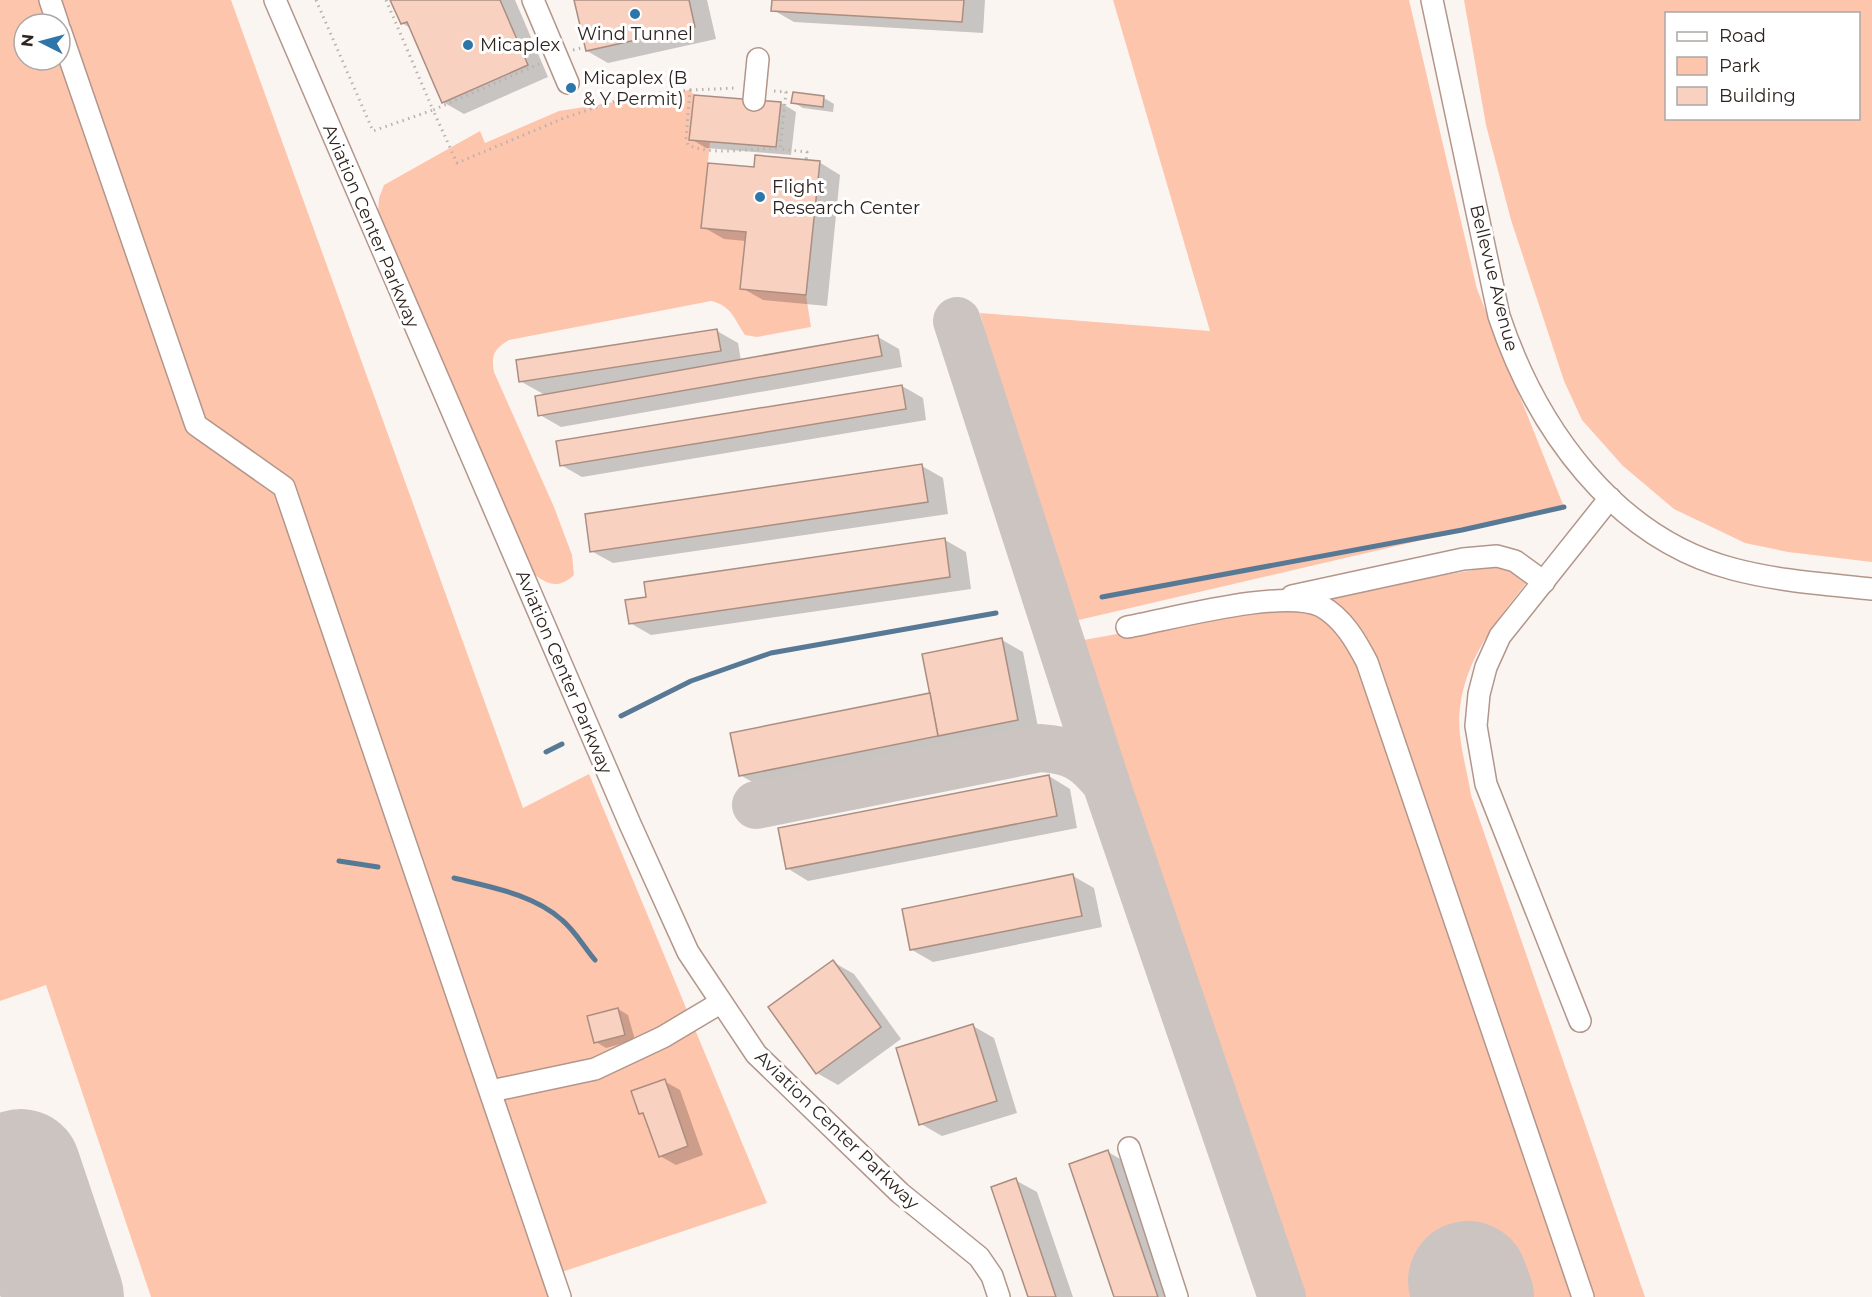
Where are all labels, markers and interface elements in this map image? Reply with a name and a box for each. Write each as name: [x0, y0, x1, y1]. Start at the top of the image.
marker: Wind Tunnel: [628, 7, 642, 21]
north arrow: [12, 12, 72, 72]
legend: [1665, 12, 1860, 120]
place label: Wind Tunnel: [577, 23, 693, 45]
text: Road: [1719, 25, 1766, 47]
text: N: [17, 33, 38, 48]
place label: Micaplex: [480, 34, 560, 56]
marker: Micaplex: [461, 38, 475, 52]
text: Park: [1719, 55, 1760, 77]
place label: Micaplex (B & Y Permit): [583, 67, 687, 110]
marker: Micaplex (B & Y Permit): [564, 81, 578, 95]
text: Building: [1719, 85, 1796, 107]
street label: Aviation Center Parkway: [318, 121, 424, 331]
place label: Flight Research Center: [772, 176, 920, 219]
marker: Flight Research Center: [753, 190, 767, 204]
street label: Bellevue Avenue: [1465, 202, 1523, 354]
street label: Aviation Center Parkway: [511, 567, 617, 777]
street label: Aviation Center Parkway: [750, 1046, 924, 1214]

